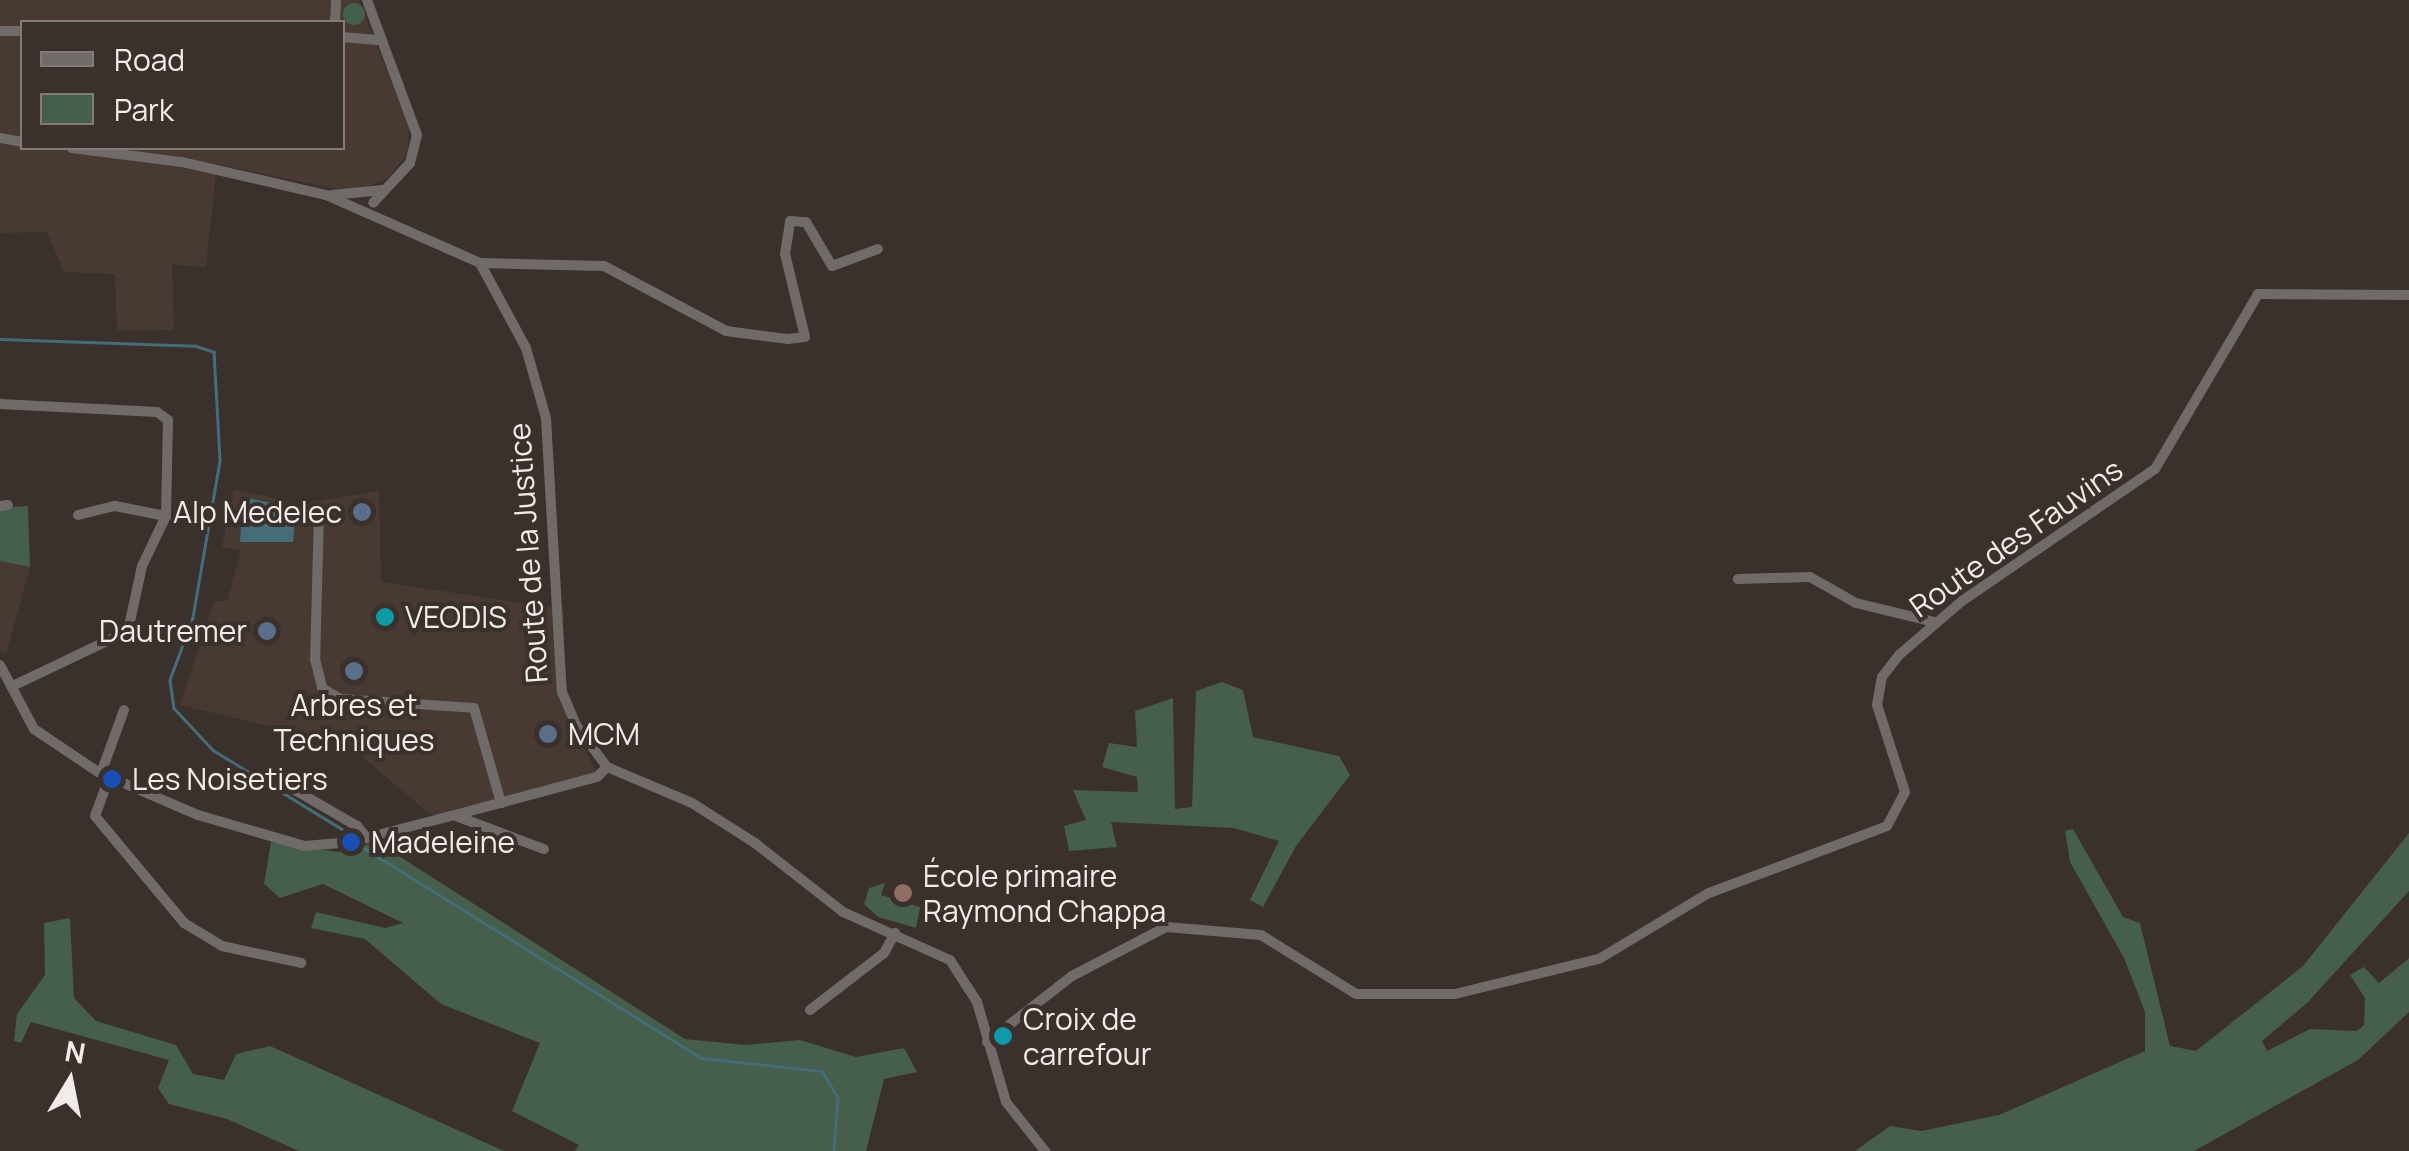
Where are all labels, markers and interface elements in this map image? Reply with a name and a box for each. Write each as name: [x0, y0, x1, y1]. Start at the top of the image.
legend: [20, 20, 345, 150]
text: Road: [114, 39, 185, 80]
text: Park: [114, 89, 174, 130]
street label: Route de la Justice: [501, 422, 555, 684]
street label: Route des Fauvins: [1903, 451, 2129, 625]
place label: Alp Medelec: [173, 494, 342, 530]
marker: Alp Medelec: [351, 501, 373, 523]
place label: VEODIS: [405, 599, 507, 635]
marker: VEODIS: [374, 606, 396, 628]
place label: Dautremer: [99, 613, 247, 649]
marker: Dautremer: [256, 620, 278, 642]
marker: Arbres et Techniques: [343, 660, 365, 682]
place label: Arbres et Techniques: [273, 687, 435, 758]
place label: MCM: [568, 716, 640, 752]
marker: MCM: [537, 723, 559, 745]
place label: Les Noisetiers: [132, 761, 328, 797]
marker: Les Noisetiers: [101, 768, 123, 790]
place label: Madeleine: [371, 824, 515, 860]
marker: Madeleine: [340, 831, 362, 853]
place label: École primaire Raymond Chappa: [923, 858, 1166, 928]
marker: École primaire Raymond Chappa: [892, 882, 914, 904]
place label: Croix de carrefour: [1023, 1001, 1151, 1072]
marker: Croix de carrefour: [992, 1025, 1014, 1047]
north arrow: [20, 1031, 120, 1131]
text: N: [62, 1031, 88, 1072]

